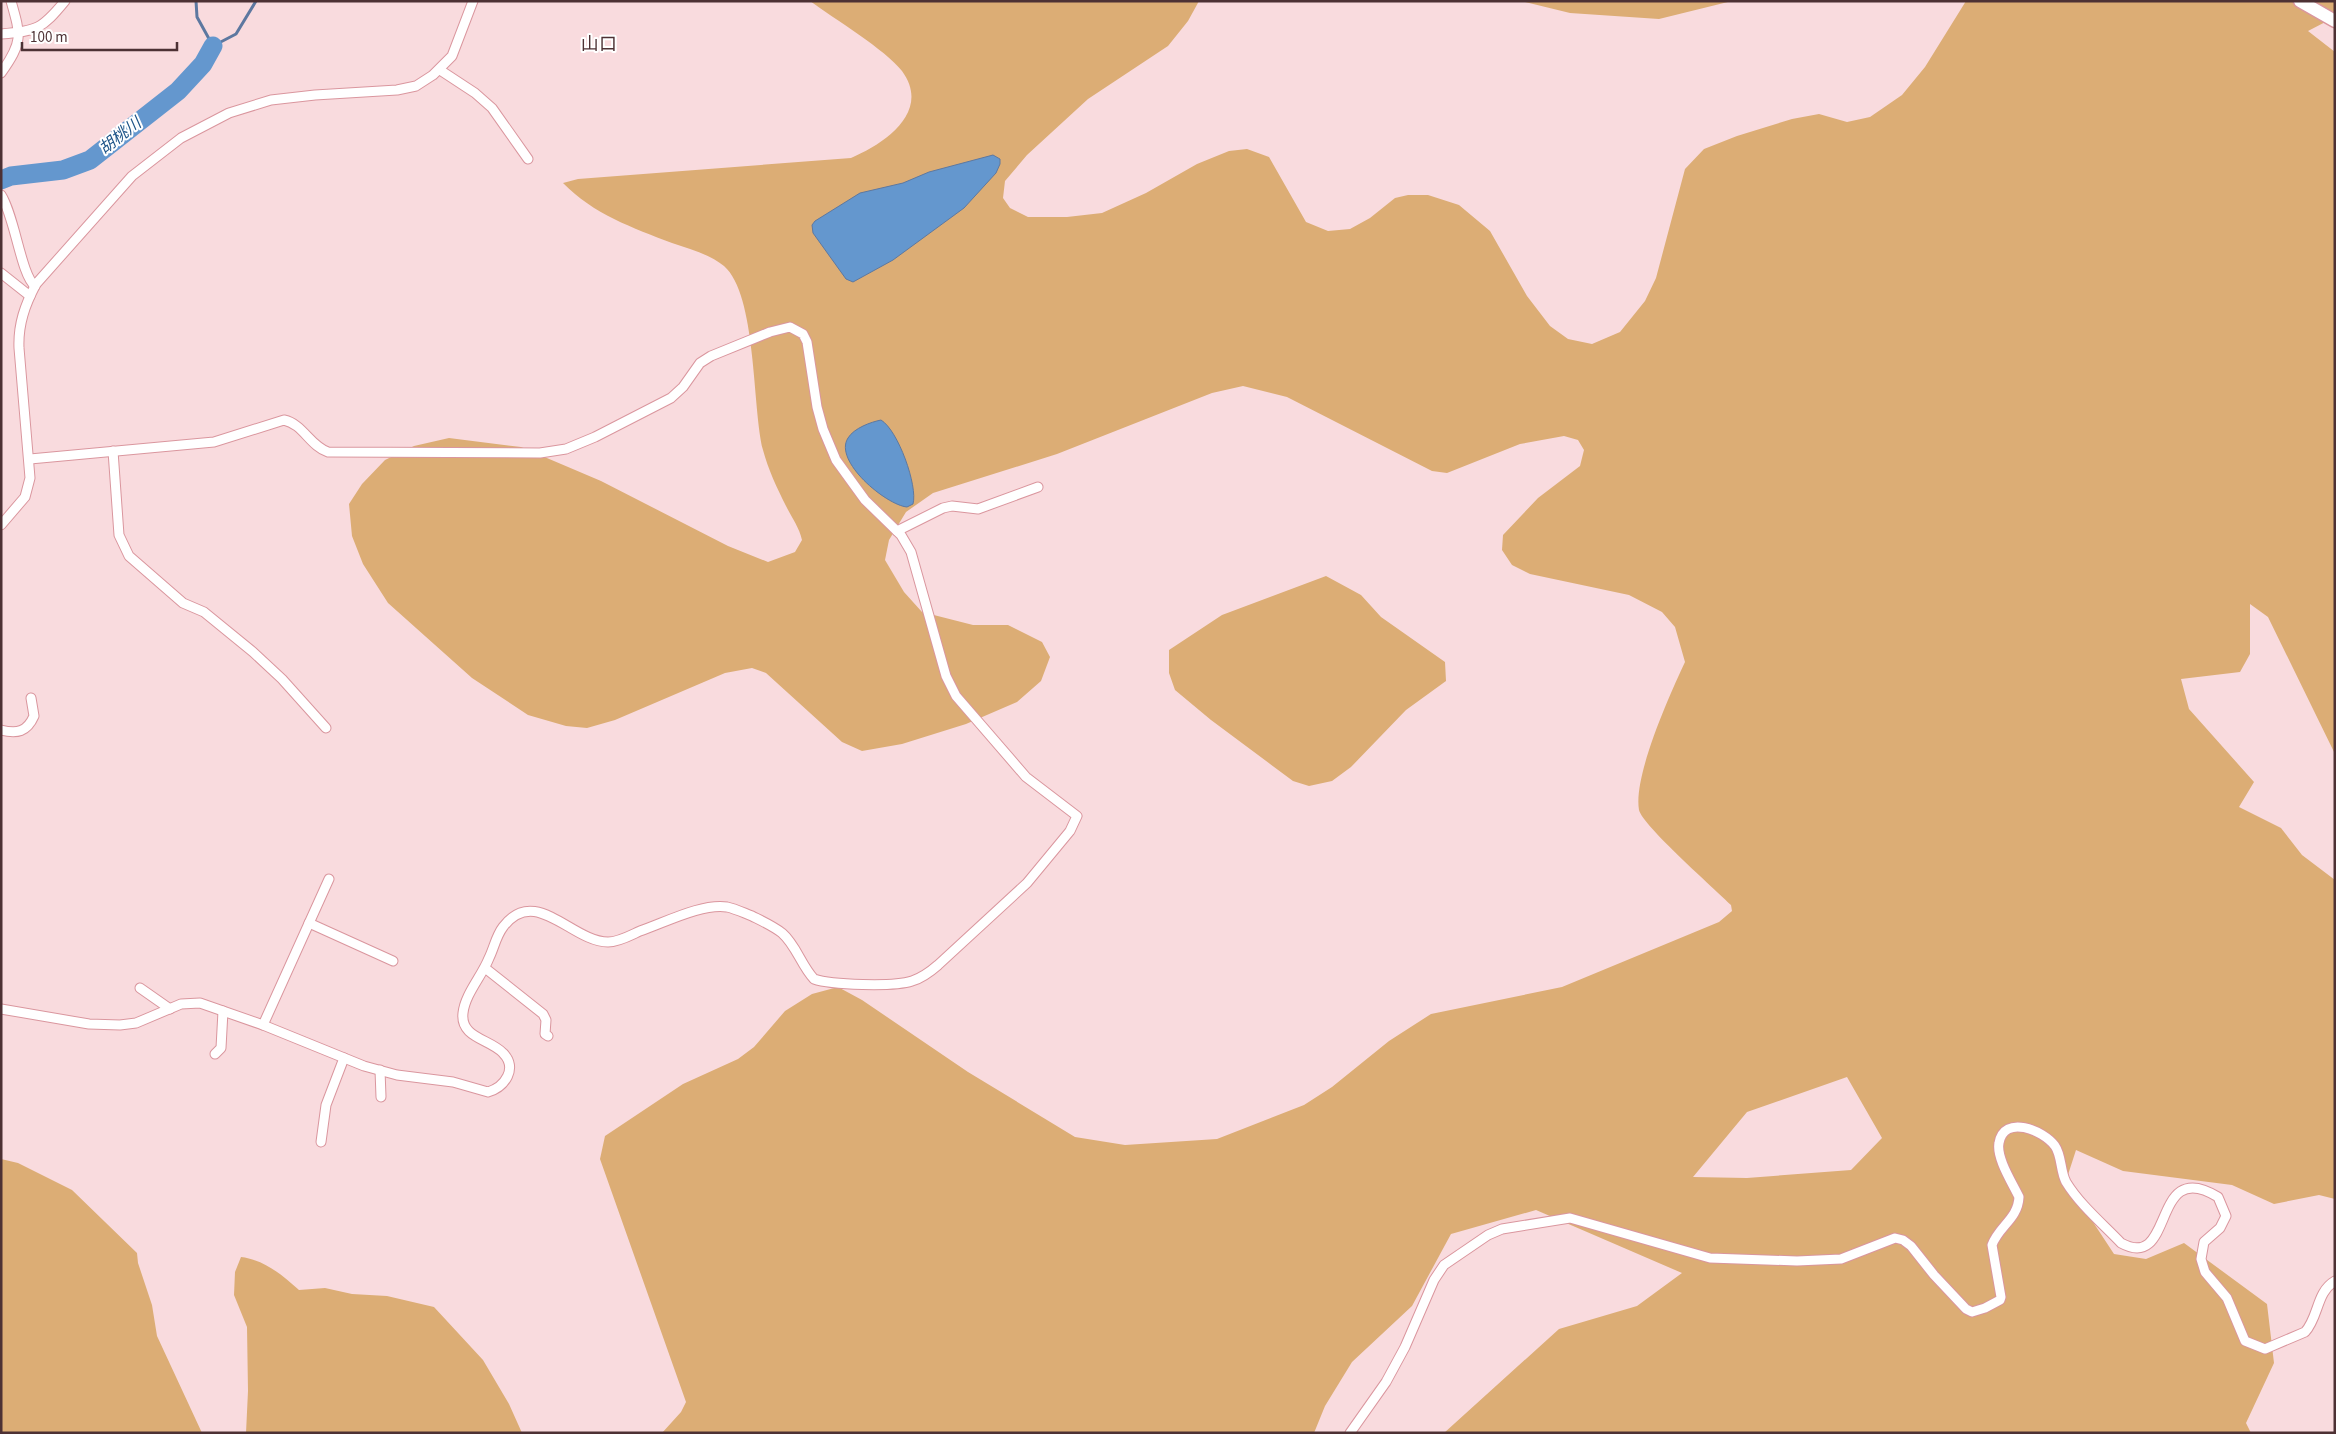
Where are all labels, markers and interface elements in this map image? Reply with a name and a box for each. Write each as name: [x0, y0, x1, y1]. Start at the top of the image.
scale bar: [22, 20, 178, 52]
text: 100 m: [30, 27, 68, 48]
district label: 山口: [581, 32, 617, 57]
water label: 胡桃川: [94, 111, 147, 159]

